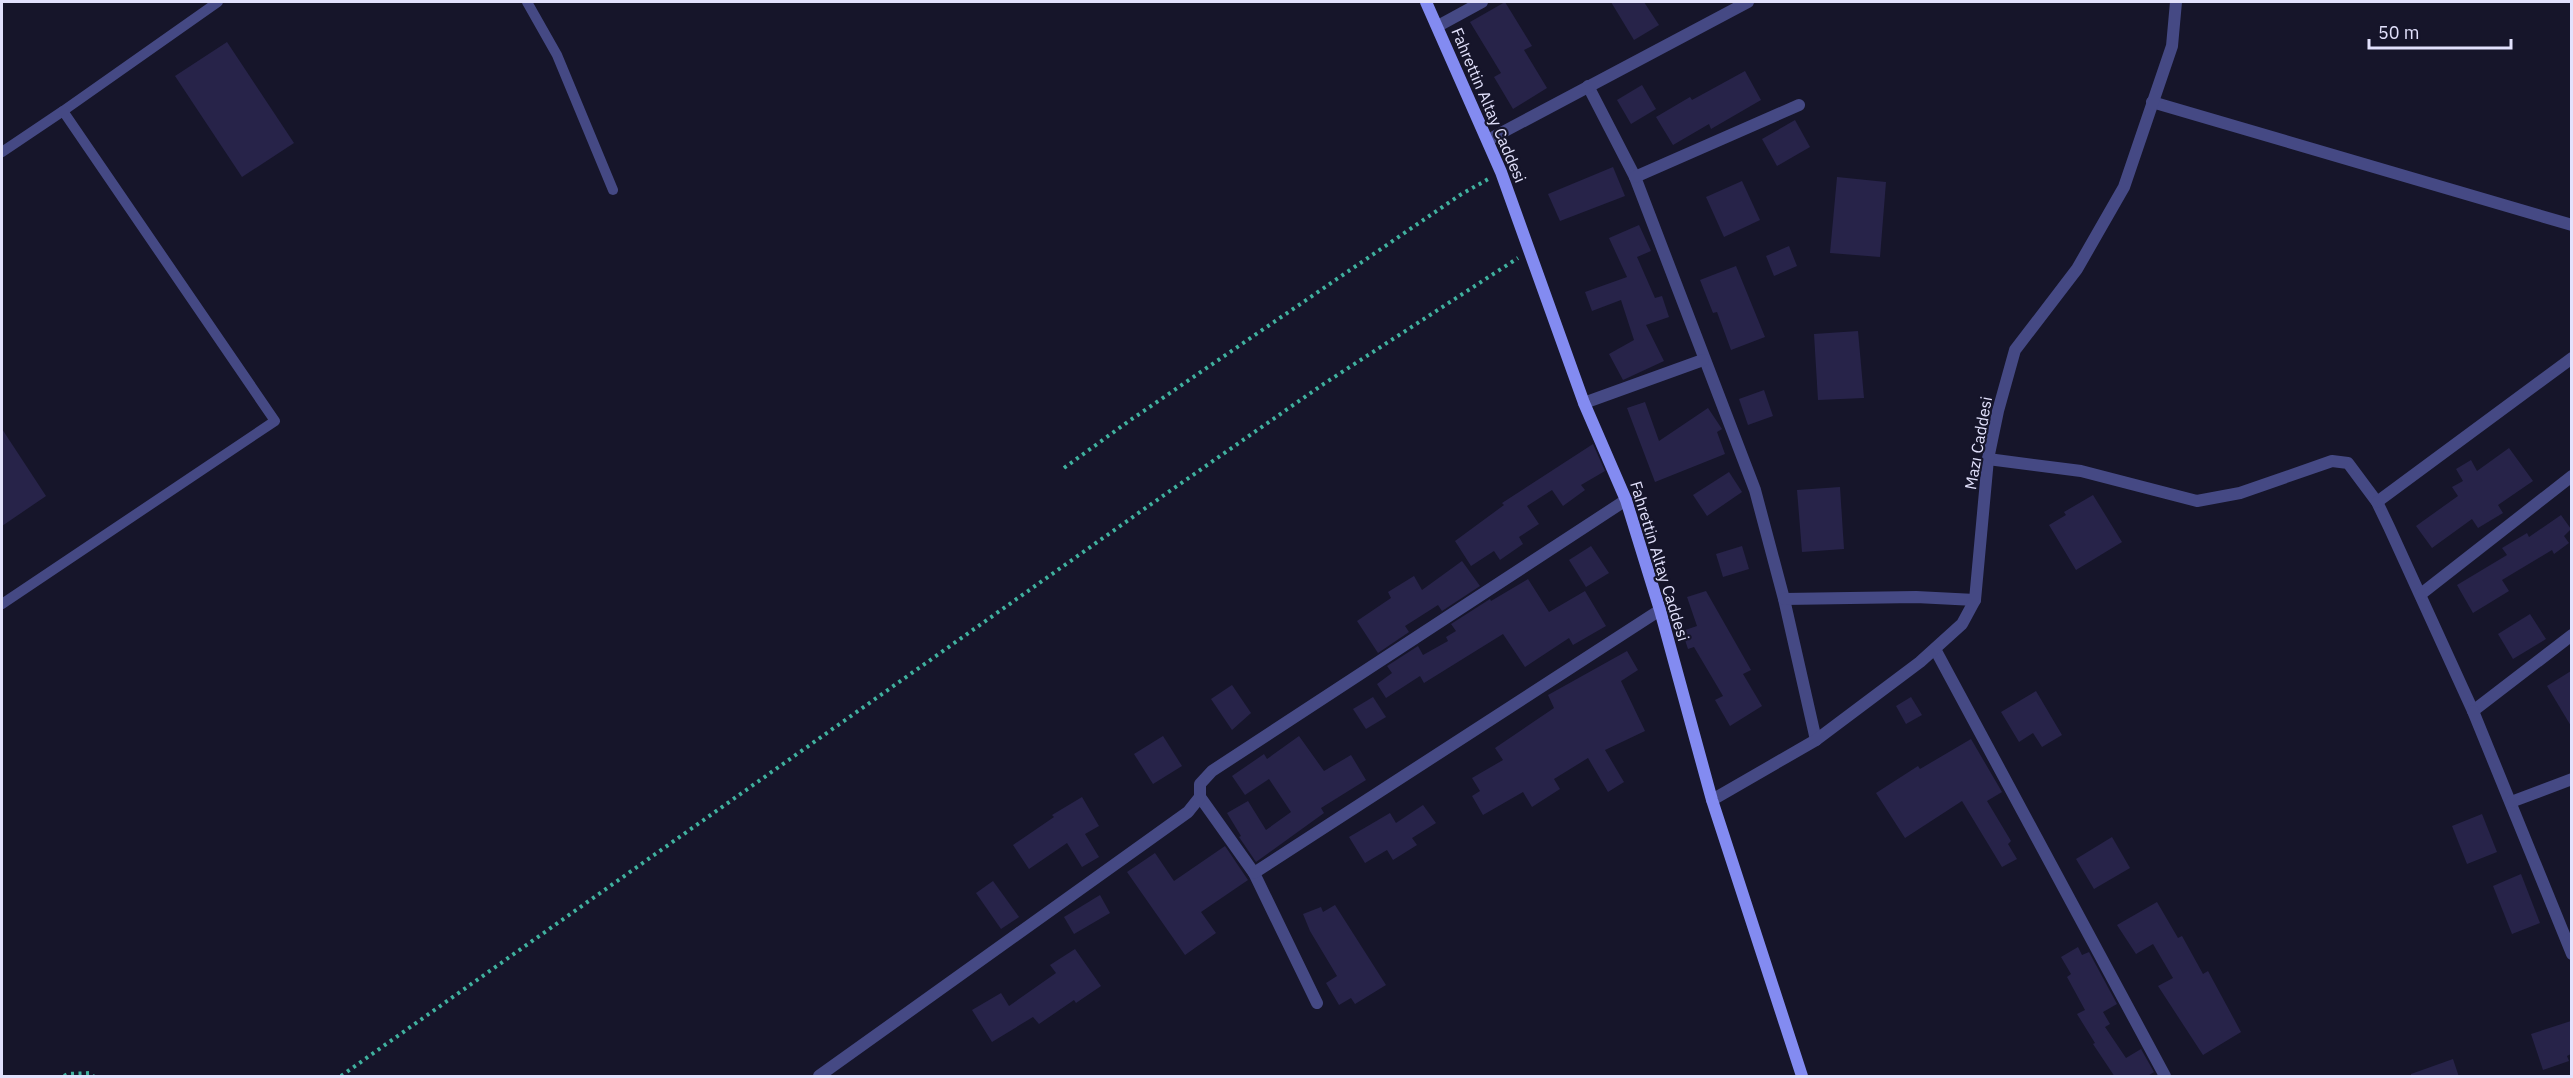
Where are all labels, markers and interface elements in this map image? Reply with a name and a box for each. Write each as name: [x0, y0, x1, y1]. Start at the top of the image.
scale bar: [2369, 12, 2512, 50]
text: 50 m: [2378, 21, 2420, 44]
street label: Fahrettin Altay Caddesi: [1447, 24, 1531, 186]
street label: Mazı Caddesi: [1960, 395, 1996, 491]
street label: Fahrettin Altay Caddesi: [1626, 478, 1694, 644]

